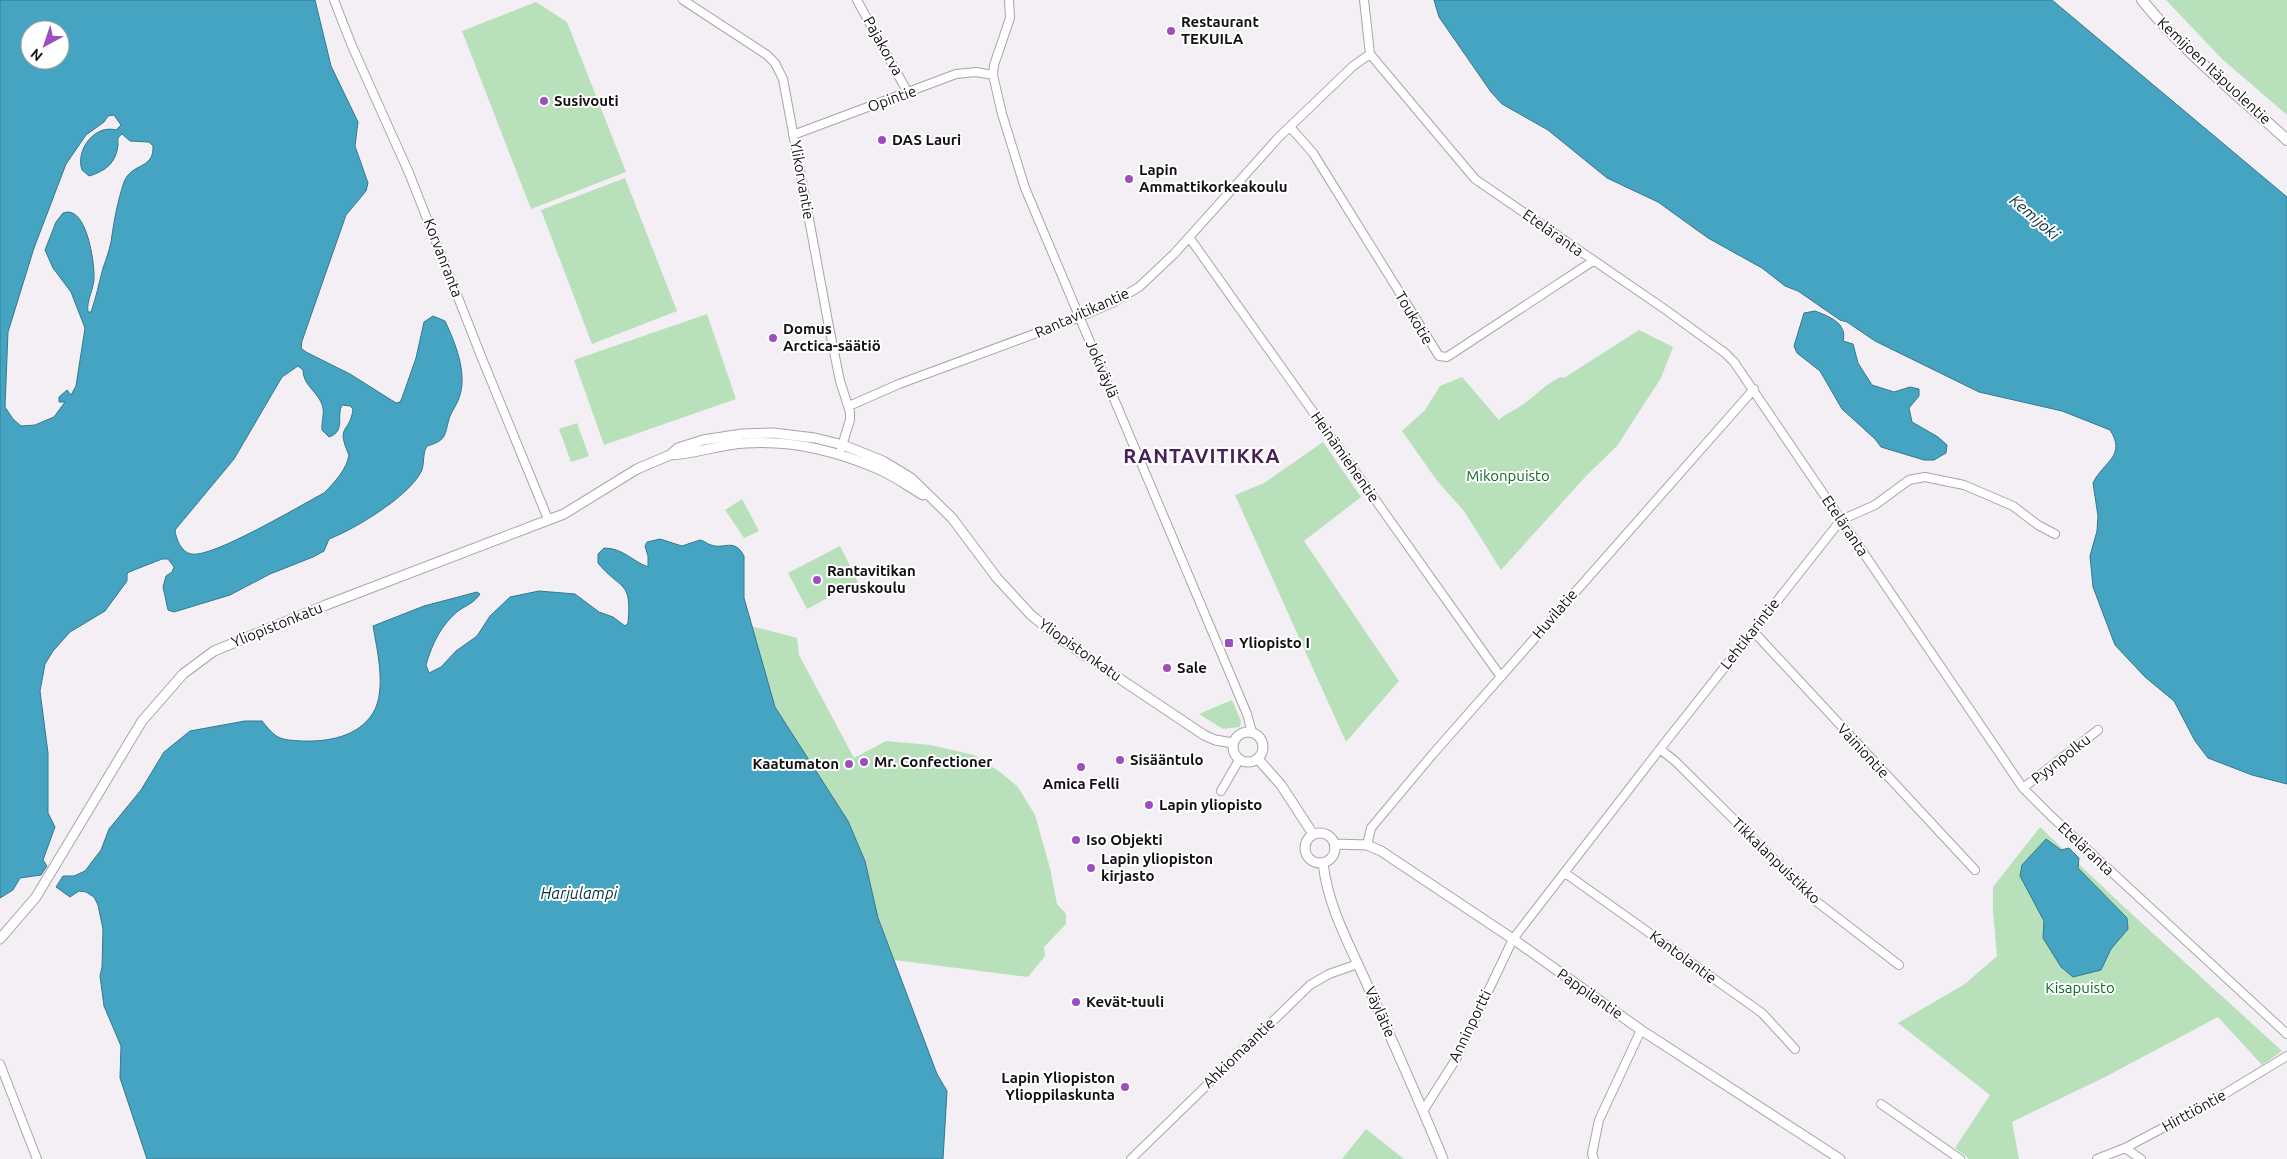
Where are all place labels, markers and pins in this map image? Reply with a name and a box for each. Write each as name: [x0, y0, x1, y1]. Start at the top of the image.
place label: Restaurant TEKUILA: [1181, 13, 1259, 47]
marker: Restaurant TEKUILA: [1165, 25, 1177, 37]
place label: Susivouti: [554, 92, 619, 109]
marker: Susivouti: [538, 95, 550, 107]
place label: DAS Lauri: [892, 131, 961, 148]
marker: DAS Lauri: [876, 134, 888, 146]
place label: Lapin Ammattikorkeakoulu: [1139, 161, 1288, 195]
marker: Lapin Ammattikorkeakoulu: [1123, 173, 1135, 185]
place label: Domus Arctica-säätiö: [783, 320, 881, 354]
marker: Domus Arctica-säätiö: [767, 332, 779, 344]
place label: Rantavitikan peruskoulu: [827, 562, 916, 596]
marker: Rantavitikan peruskoulu: [811, 574, 823, 586]
place label: Yliopisto I: [1239, 634, 1310, 651]
marker: Yliopisto I: [1223, 637, 1235, 649]
place label: Sale: [1177, 659, 1207, 676]
marker: Sale: [1161, 662, 1173, 674]
place label: Sisääntulo: [1130, 751, 1204, 768]
place label: Mr. Confectioner: [874, 753, 993, 770]
marker: Sisääntulo: [1114, 754, 1126, 766]
place label: Kaatumaton: [752, 755, 839, 772]
marker: Mr. Confectioner: [858, 756, 870, 768]
marker: Kaatumaton: [843, 758, 855, 770]
marker: Amica Felli: [1075, 761, 1087, 773]
place label: Amica Felli: [1043, 775, 1119, 792]
place label: Lapin yliopisto: [1159, 796, 1262, 813]
marker: Lapin yliopisto: [1143, 799, 1155, 811]
place label: Iso Objekti: [1086, 831, 1163, 848]
marker: Iso Objekti: [1070, 834, 1082, 846]
place label: Lapin yliopiston kirjasto: [1101, 850, 1213, 884]
marker: Lapin yliopiston kirjasto: [1085, 862, 1097, 874]
place label: Kevät-tuuli: [1086, 993, 1164, 1010]
marker: Kevät-tuuli: [1070, 996, 1082, 1008]
place label: Lapin Yliopiston Ylioppilaskunta: [1001, 1069, 1115, 1103]
marker: Lapin Yliopiston Ylioppilaskunta: [1119, 1081, 1131, 1093]

